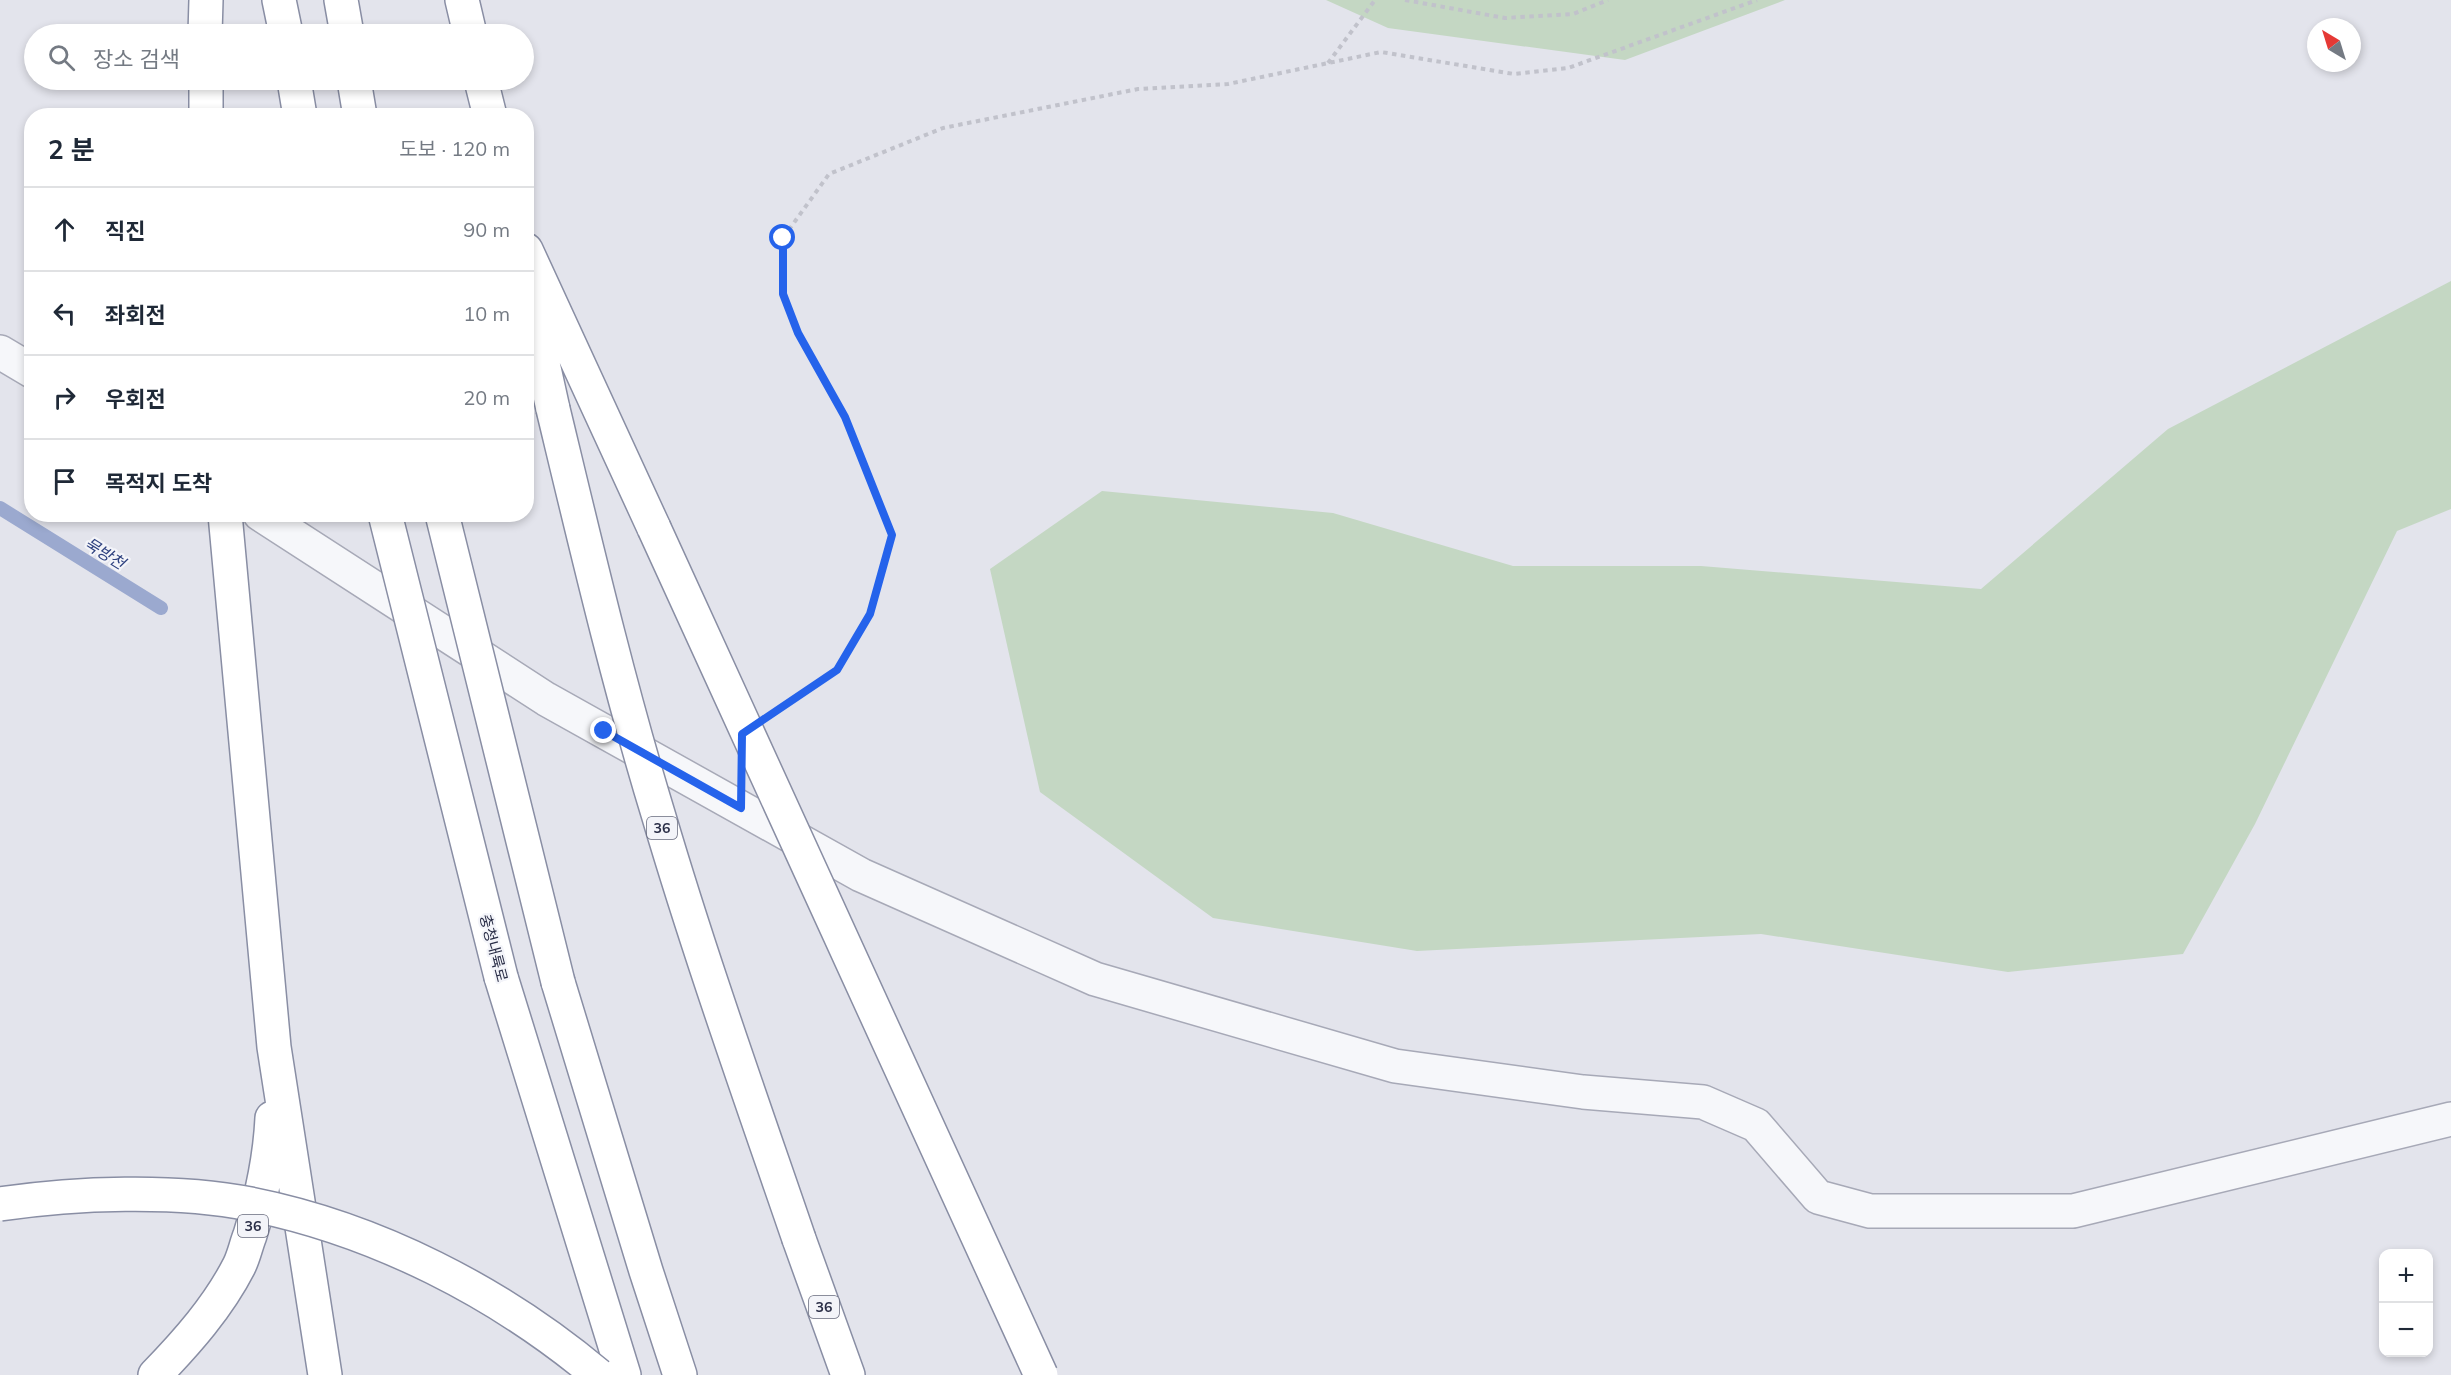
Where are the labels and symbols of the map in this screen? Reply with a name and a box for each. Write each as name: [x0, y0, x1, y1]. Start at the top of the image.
north arrow: [2307, 18, 2361, 72]
route start: [769, 224, 795, 250]
water label: 묵방천: [81, 533, 131, 574]
route end: [590, 717, 616, 743]
road number: 36: [647, 817, 677, 839]
street label: 충청내륙로: [476, 912, 512, 984]
road number: 36: [238, 1215, 268, 1237]
road number: 36: [809, 1296, 839, 1318]

